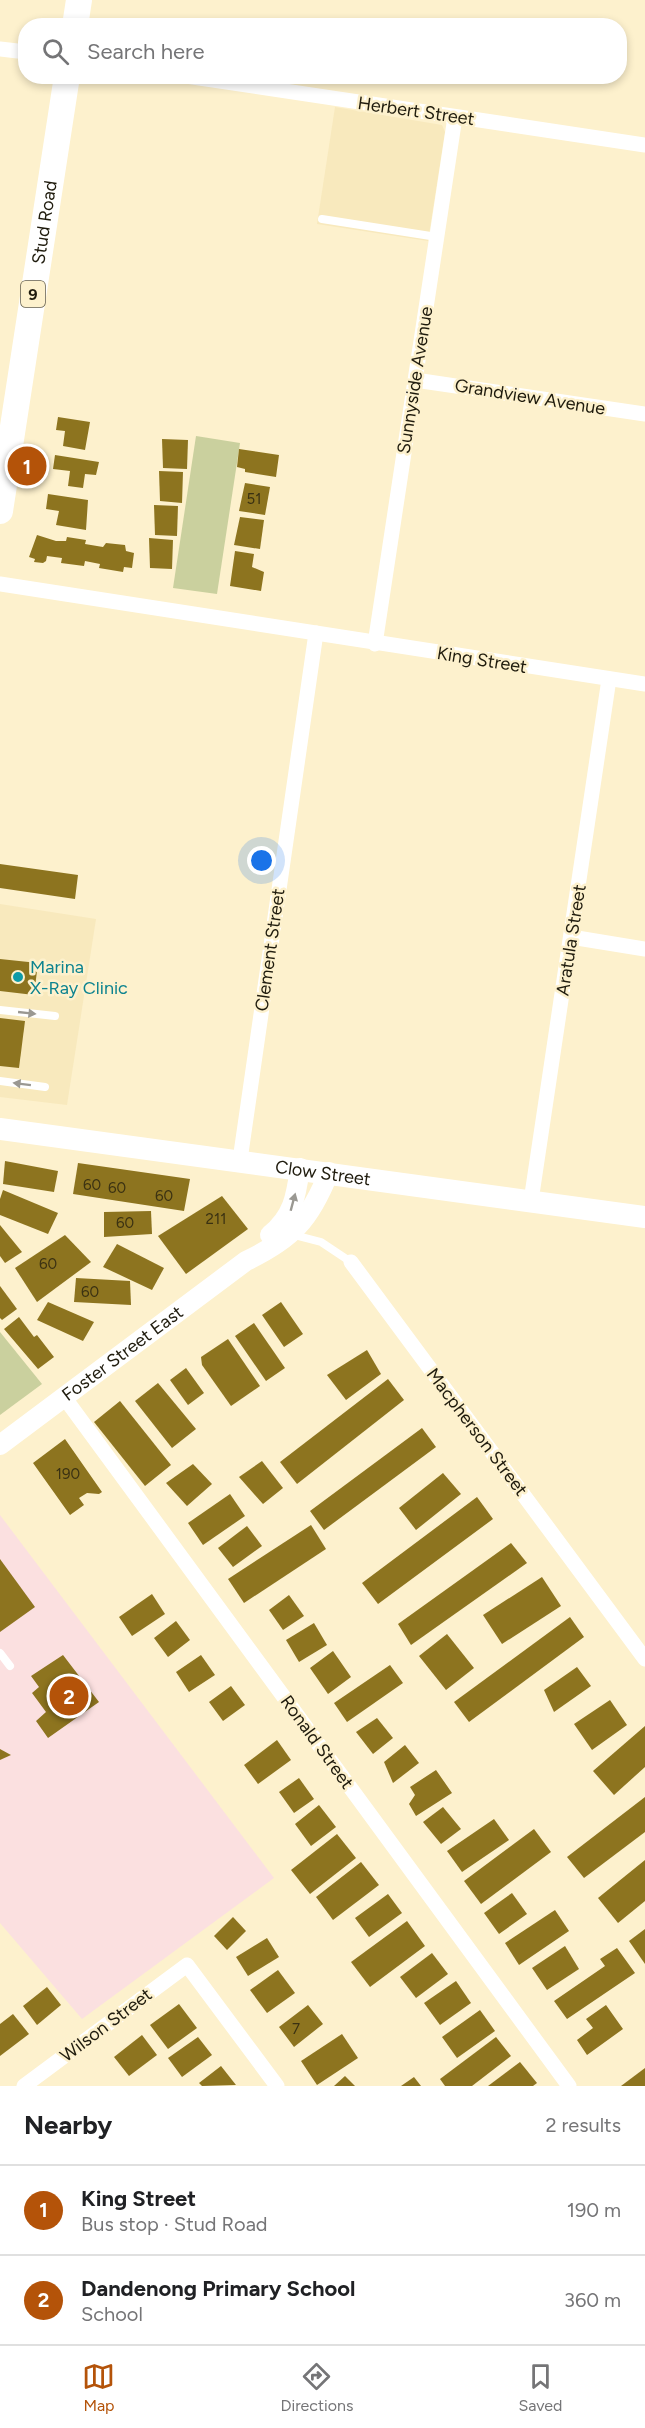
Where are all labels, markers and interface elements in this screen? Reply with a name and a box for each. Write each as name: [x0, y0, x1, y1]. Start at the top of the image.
search box: [18, 18, 627, 84]
icon: search: [39, 35, 72, 68]
text: Search here: [87, 38, 205, 65]
street label: Herbert Street: [356, 92, 476, 130]
street label: Stud Road: [27, 179, 62, 266]
road number: 9: [21, 281, 45, 307]
street label: Sunnyside Avenue: [392, 305, 438, 455]
street label: Grandview Avenue: [453, 374, 607, 420]
pin: 1: [8, 444, 46, 488]
house number: 51: [247, 490, 261, 508]
street label: King Street: [436, 642, 529, 678]
your location: [247, 846, 276, 875]
street label: Aratula Street: [551, 883, 591, 997]
street label: Clement Street: [251, 887, 290, 1013]
place label: Marina X-Ray Clinic: [30, 956, 128, 999]
marker: Marina X-Ray Clinic: [11, 970, 25, 984]
one-way arrow: [18, 1008, 37, 1018]
one-way arrow: [13, 1079, 32, 1088]
street label: Clow Street: [274, 1156, 372, 1190]
house number: 60: [83, 1176, 101, 1194]
house number: 60: [108, 1179, 126, 1197]
house number: 60: [155, 1187, 173, 1205]
one-way arrow: [289, 1193, 299, 1212]
house number: 211: [206, 1210, 226, 1228]
house number: 60: [116, 1214, 134, 1232]
house number: 60: [39, 1255, 57, 1273]
house number: 60: [81, 1283, 99, 1301]
street label: Foster Street East: [58, 1301, 188, 1406]
street label: Macpherson Street: [422, 1364, 532, 1500]
house number: 190: [56, 1465, 80, 1483]
pin: 2: [50, 1674, 88, 1718]
street label: Ronald Street: [276, 1691, 358, 1793]
street label: Wilson Street: [56, 1983, 156, 2067]
house number: 7: [292, 2020, 300, 2038]
text: Nearby: [24, 2109, 112, 2141]
text: 2 results: [545, 2113, 621, 2137]
text: King Street: [81, 2185, 196, 2212]
text: 1: [39, 2198, 48, 2222]
text: 190 m: [567, 2198, 621, 2222]
text: Bus stop · Stud Road: [81, 2212, 268, 2236]
text: Dandenong Primary School: [81, 2275, 356, 2302]
text: 2: [38, 2288, 49, 2312]
text: 360 m: [564, 2288, 621, 2312]
text: School: [81, 2302, 143, 2326]
tab: Map: [82, 2360, 115, 2415]
tab: Directions: [280, 2360, 353, 2415]
tab: Saved: [518, 2360, 563, 2415]

